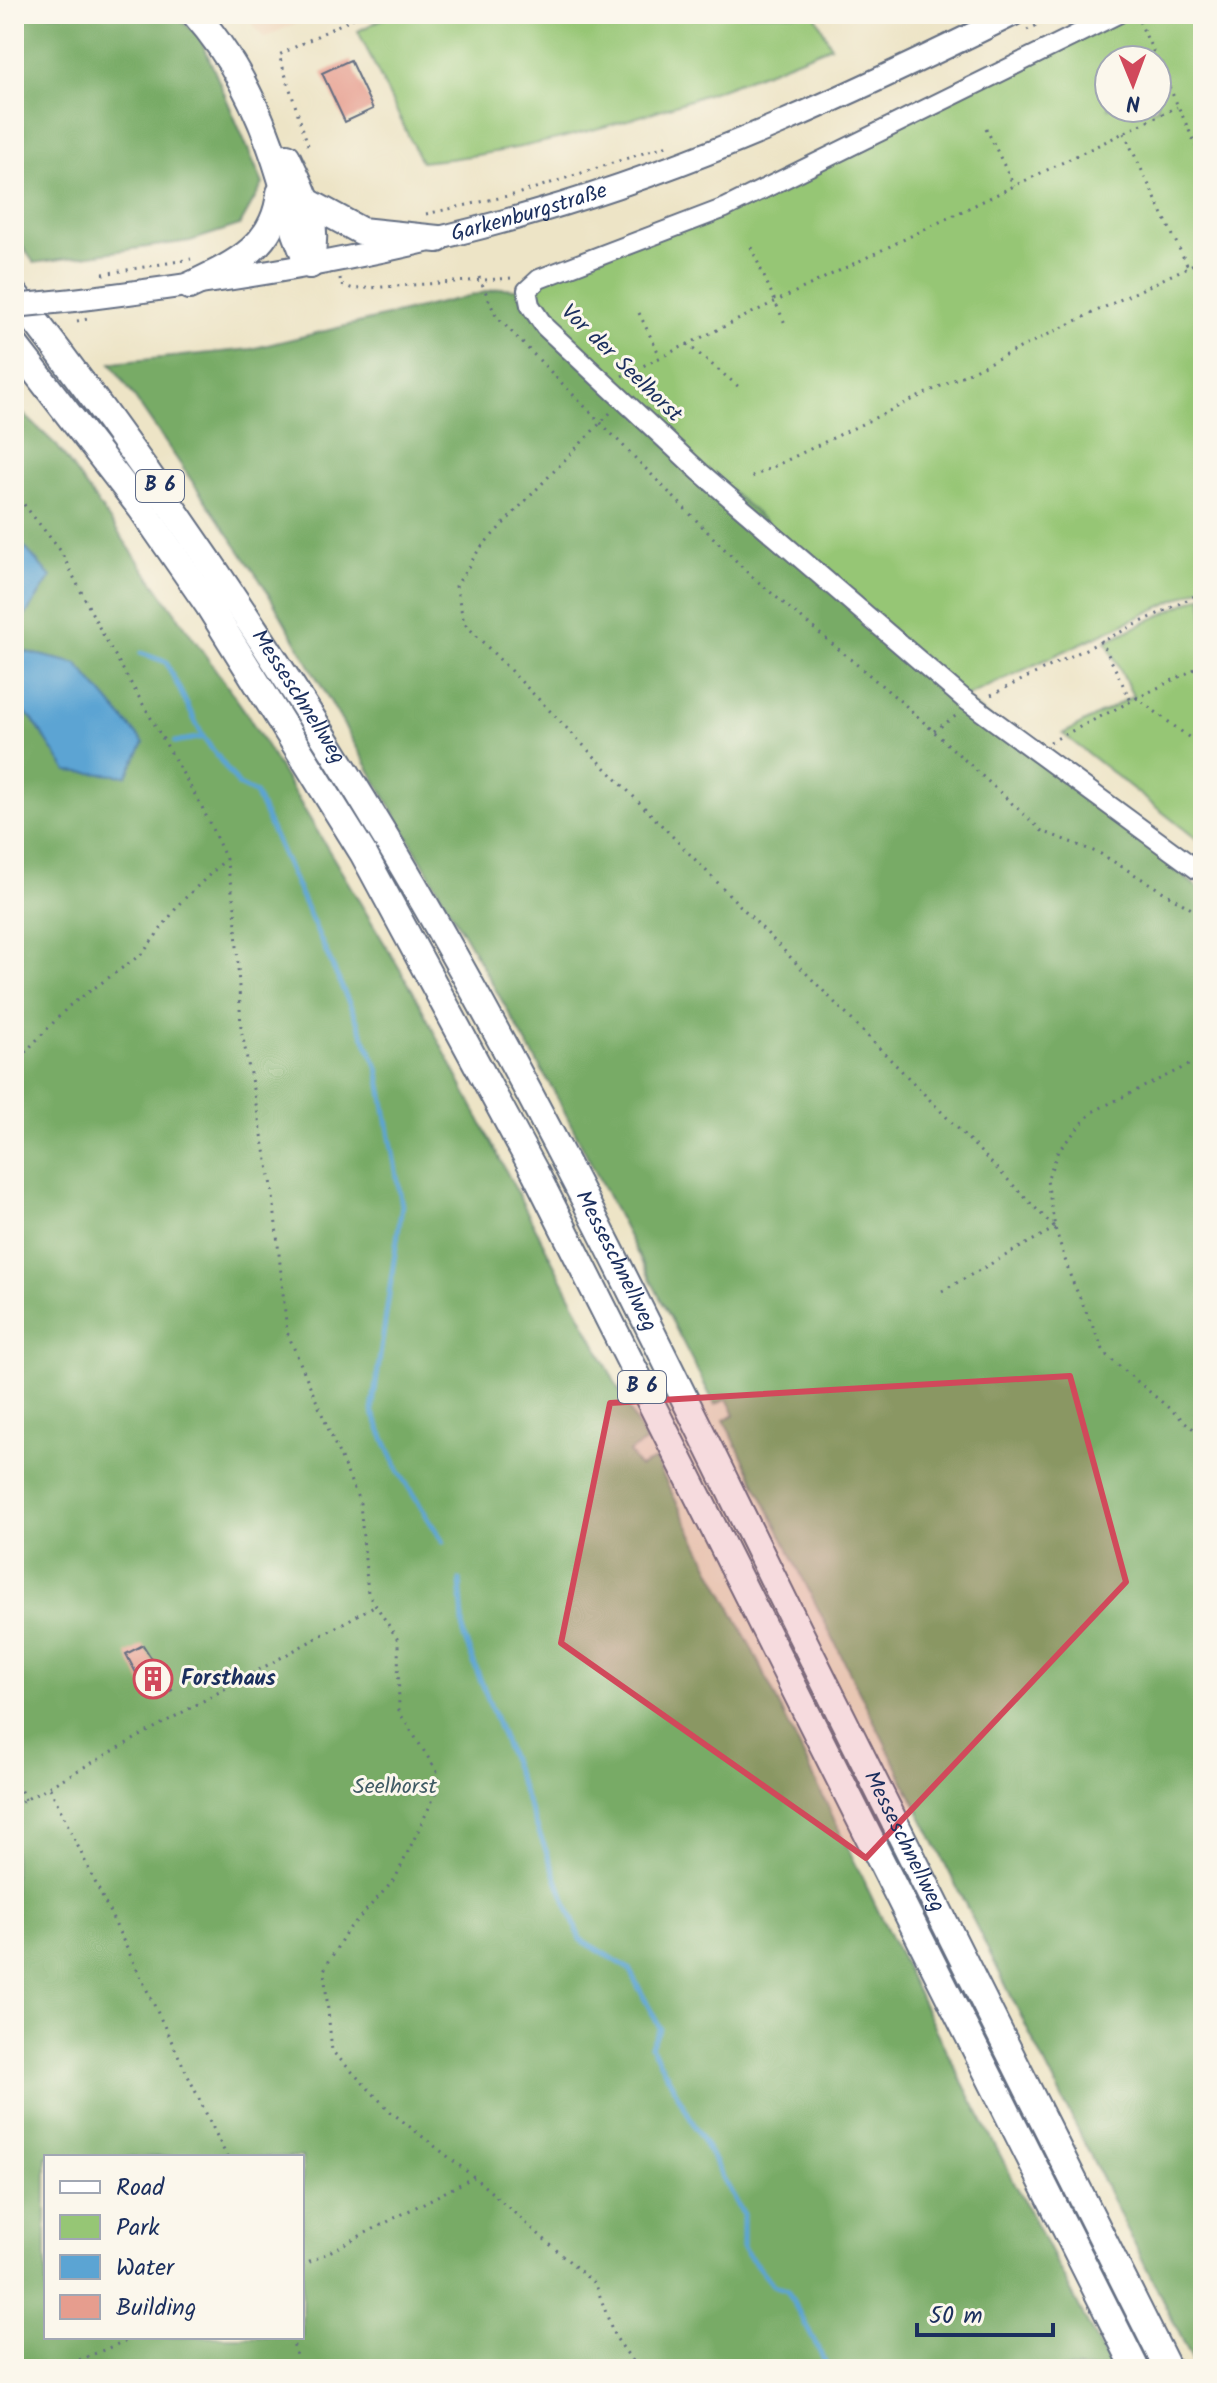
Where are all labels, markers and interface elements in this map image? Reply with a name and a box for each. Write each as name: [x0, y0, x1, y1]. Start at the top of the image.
north arrow: [1093, 44, 1173, 124]
text: N: [1126, 84, 1141, 119]
street label: Garkenburgstraße: [447, 173, 612, 252]
street label: Vor der Seelhorst: [552, 296, 691, 432]
road number: B 6: [136, 470, 184, 502]
street label: Messeschnellweg: [242, 622, 355, 771]
street label: Messeschnellweg: [565, 1184, 666, 1338]
road number: B 6: [618, 1371, 666, 1403]
building icon: Forsthaus: [132, 1658, 174, 1700]
place label: Forsthaus: [181, 1662, 276, 1697]
street label: Messeschnellweg: [854, 1765, 954, 1919]
park label: Seelhorst: [353, 1770, 437, 1805]
legend: [44, 2155, 304, 2339]
text: Road: [116, 2169, 165, 2208]
text: Park: [116, 2209, 160, 2248]
text: Water: [116, 2249, 176, 2288]
scale bar: [917, 2287, 1053, 2337]
text: Building: [116, 2289, 196, 2328]
text: 50 m: [929, 2297, 983, 2336]

